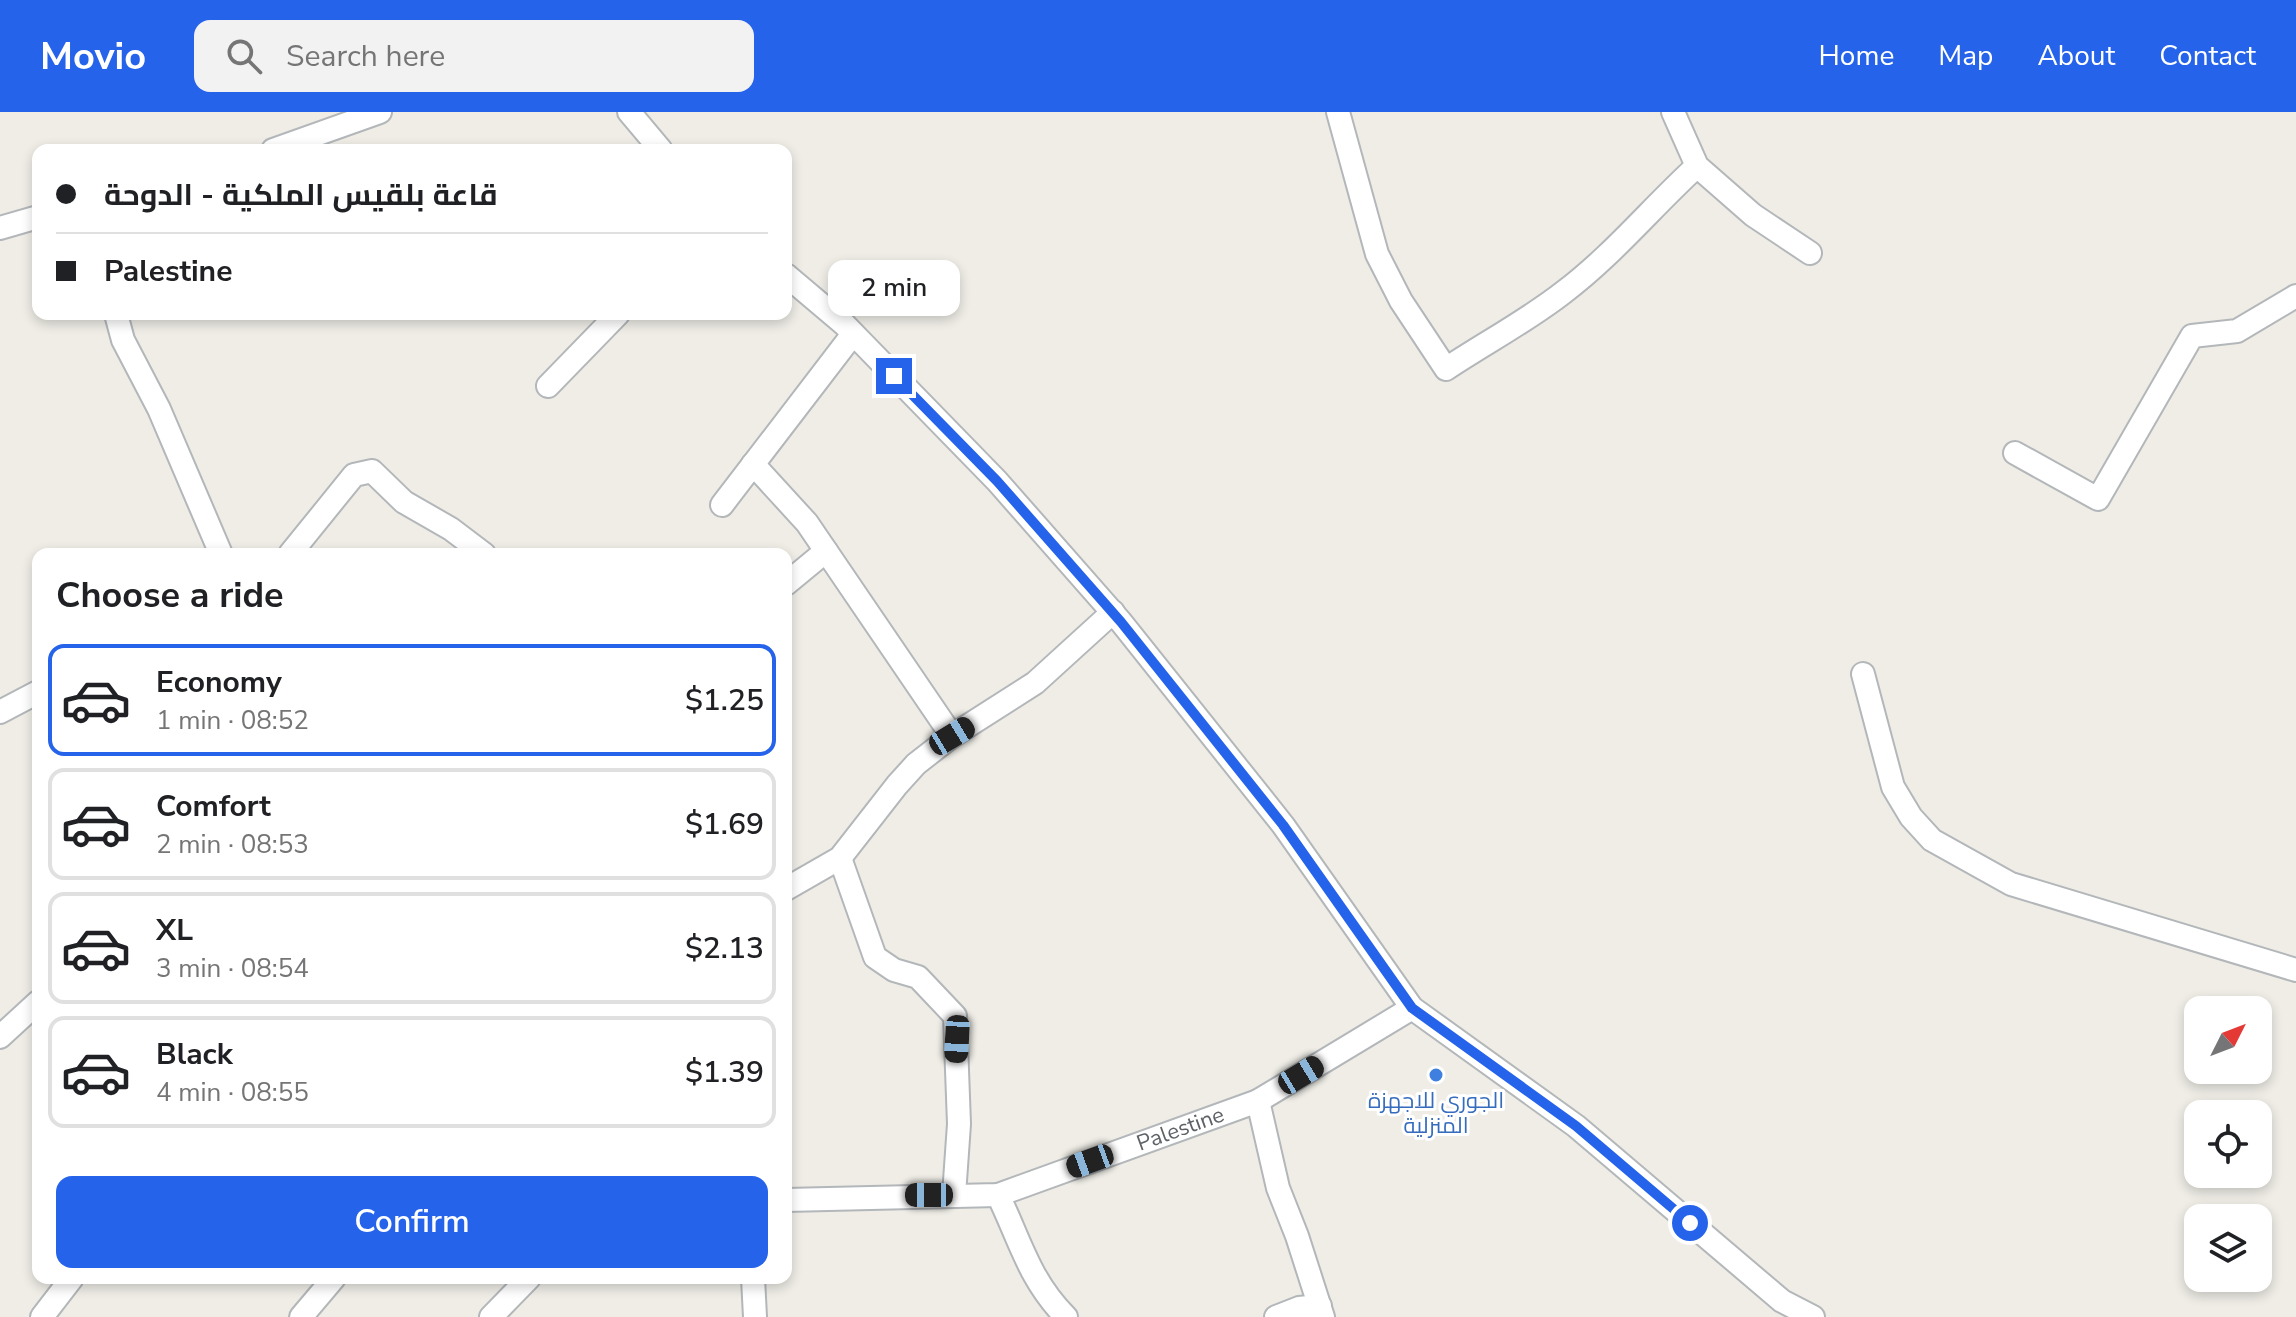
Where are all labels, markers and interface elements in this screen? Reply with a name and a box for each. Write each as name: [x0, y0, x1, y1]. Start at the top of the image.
search box: [194, 20, 754, 92]
text: Movio: [40, 31, 146, 82]
icon: search: [222, 34, 266, 78]
text: Search here: [286, 36, 445, 77]
text: Home: [1819, 37, 1894, 75]
text: Map: [1938, 37, 1993, 75]
text: About: [2037, 37, 2115, 75]
text: Contact: [2159, 37, 2256, 75]
text: قاعة بلقيس الملكية - الدوحة: [104, 175, 498, 216]
text: Palestine: [104, 251, 232, 292]
callout: 2 min: [828, 260, 960, 316]
text: 2 min: [861, 270, 927, 305]
route end: [876, 358, 912, 394]
text: Choose a ride: [56, 571, 284, 620]
text: Economy: [156, 662, 282, 703]
icon: car: [60, 664, 132, 736]
text: $1.25: [685, 680, 764, 721]
text: 1 min · 08:52: [156, 703, 309, 738]
car: [925, 713, 979, 759]
text: Comfort: [156, 786, 271, 827]
icon: car: [60, 788, 132, 860]
text: $1.69: [685, 804, 764, 845]
text: 2 min · 08:53: [156, 827, 309, 862]
text: XL: [156, 910, 193, 951]
icon: car: [60, 912, 132, 984]
text: $2.13: [685, 928, 764, 969]
text: 3 min · 08:54: [156, 951, 309, 986]
north arrow: [2184, 996, 2272, 1084]
map controls: [2184, 996, 2272, 1292]
car: [944, 1014, 970, 1064]
text: Black: [156, 1034, 233, 1075]
icon: car: [60, 1036, 132, 1108]
text: $1.39: [685, 1052, 764, 1093]
car: [1274, 1052, 1328, 1098]
marker: الجوري للاجهزة المنزلية: [1427, 1066, 1445, 1084]
text: 4 min · 08:55: [156, 1075, 309, 1110]
place label: الجوري للاجهزة المنزلية: [1368, 1086, 1504, 1141]
street label: Palestine: [1133, 1100, 1228, 1159]
button: locate: [2184, 1100, 2272, 1188]
car: [1063, 1142, 1117, 1180]
button: Confirm: [56, 1176, 768, 1268]
car: [905, 1183, 953, 1207]
button: layers: [2184, 1204, 2272, 1292]
route start: [1672, 1205, 1708, 1241]

